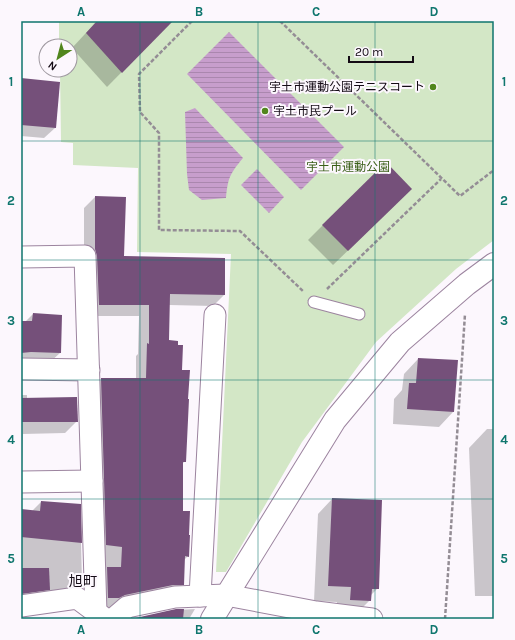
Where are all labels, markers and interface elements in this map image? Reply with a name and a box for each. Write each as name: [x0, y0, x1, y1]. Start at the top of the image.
text: A: [77, 4, 85, 19]
text: B: [195, 4, 203, 19]
text: C: [312, 4, 320, 19]
text: D: [430, 4, 439, 19]
north arrow: [38, 38, 78, 78]
scale bar: [349, 38, 413, 64]
text: 20 m: [355, 45, 383, 59]
text: N: [45, 58, 59, 73]
text: 1: [9, 74, 13, 89]
text: 1: [502, 74, 506, 89]
place label: 宇土市運動公園テニスコート: [269, 80, 425, 94]
marker: 宇土市運動公園テニスコート: [428, 82, 438, 92]
place label: 宇土市民プール: [273, 104, 357, 118]
marker: 宇土市民プール: [260, 106, 270, 116]
park label: 宇土市運動公園: [306, 160, 390, 174]
text: 2: [7, 193, 15, 208]
text: 2: [500, 193, 508, 208]
text: 3: [7, 313, 15, 328]
text: 3: [500, 313, 508, 328]
text: 4: [7, 432, 15, 447]
text: 4: [500, 432, 508, 447]
text: 5: [7, 551, 15, 566]
text: 5: [500, 551, 508, 566]
district label: 旭町: [69, 573, 97, 590]
text: A: [77, 622, 85, 637]
text: B: [195, 622, 203, 637]
text: C: [312, 622, 320, 637]
text: D: [430, 622, 439, 637]

